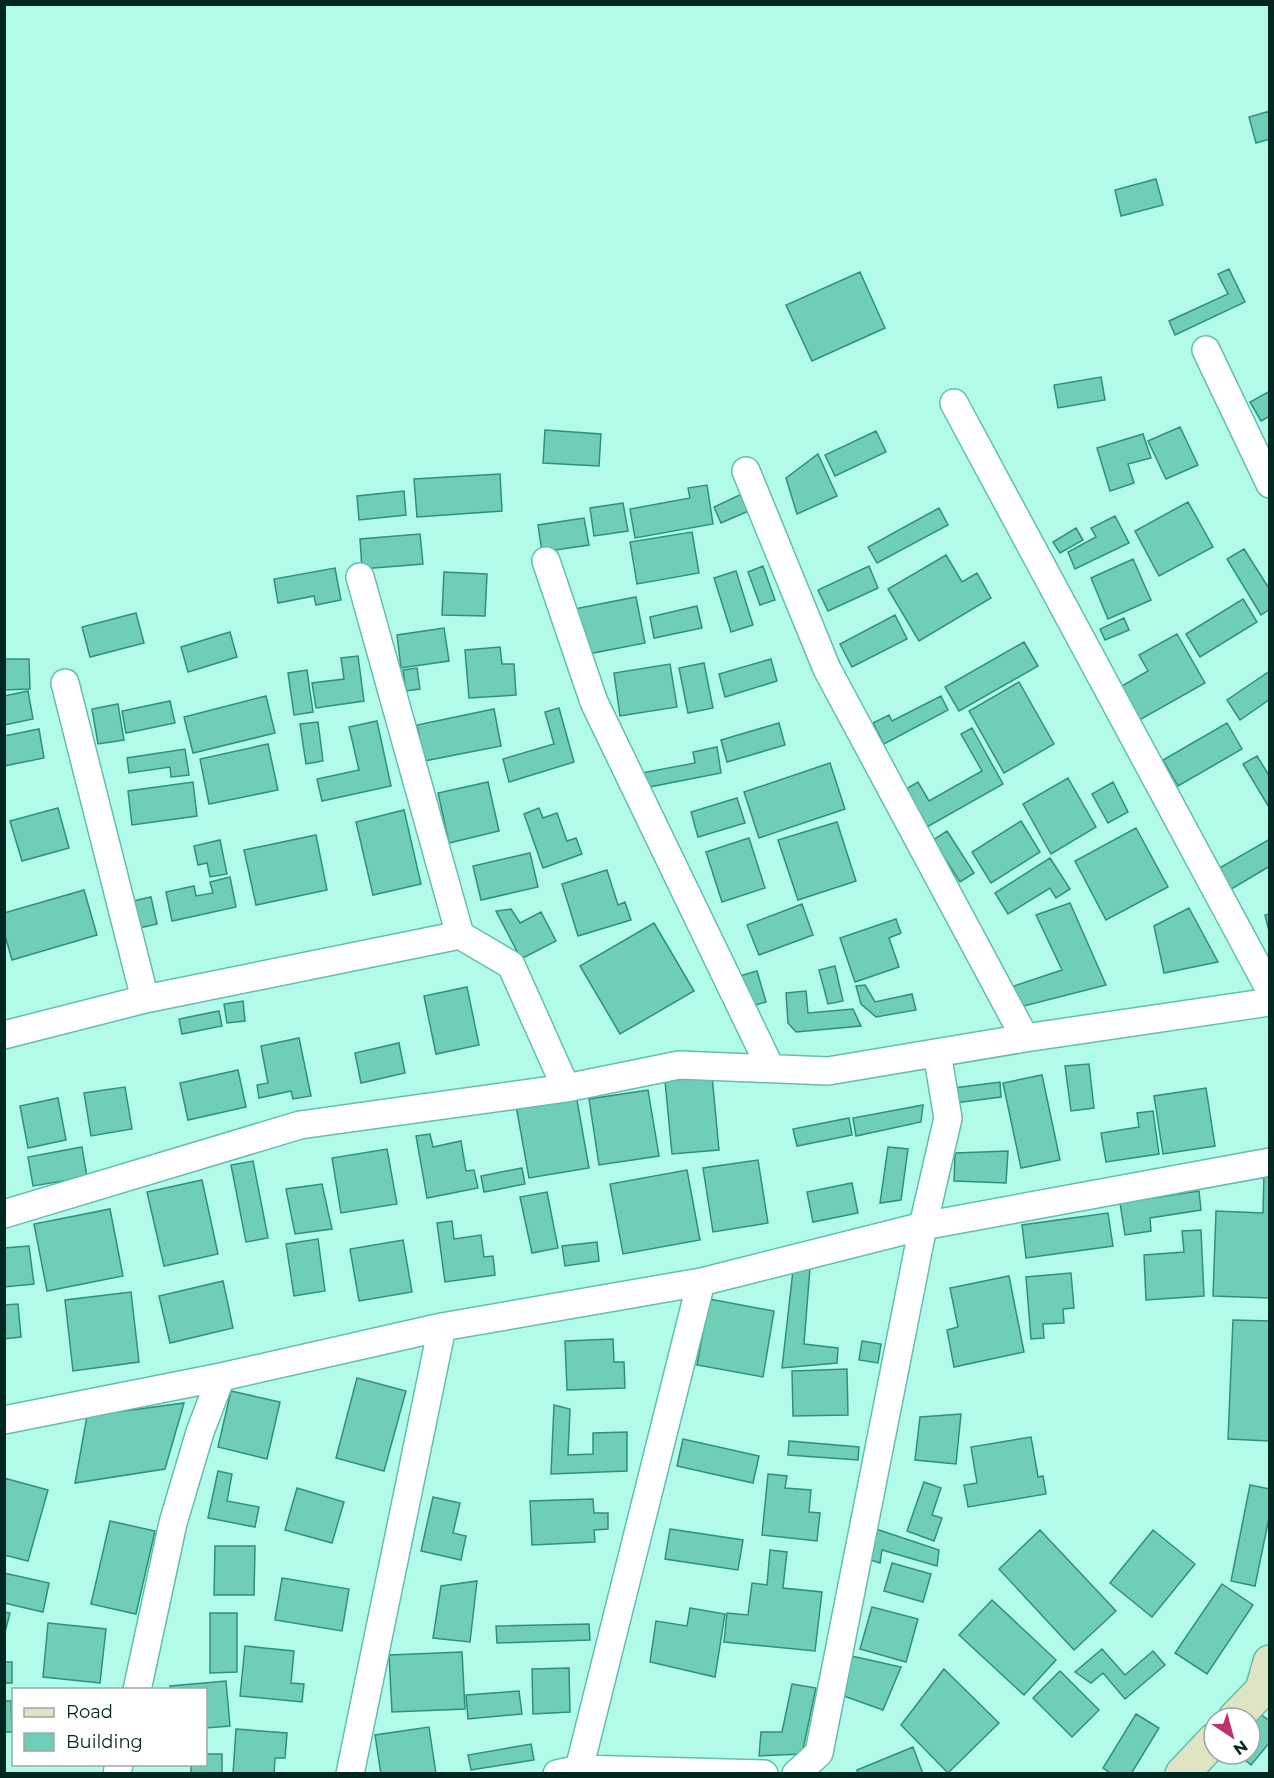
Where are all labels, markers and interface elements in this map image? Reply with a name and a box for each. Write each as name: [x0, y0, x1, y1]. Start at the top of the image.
legend: [12, 1688, 207, 1766]
text: Road: [66, 1701, 113, 1723]
north arrow: [1202, 1706, 1262, 1766]
text: Building: [66, 1731, 143, 1753]
text: N: [1230, 1736, 1251, 1759]

